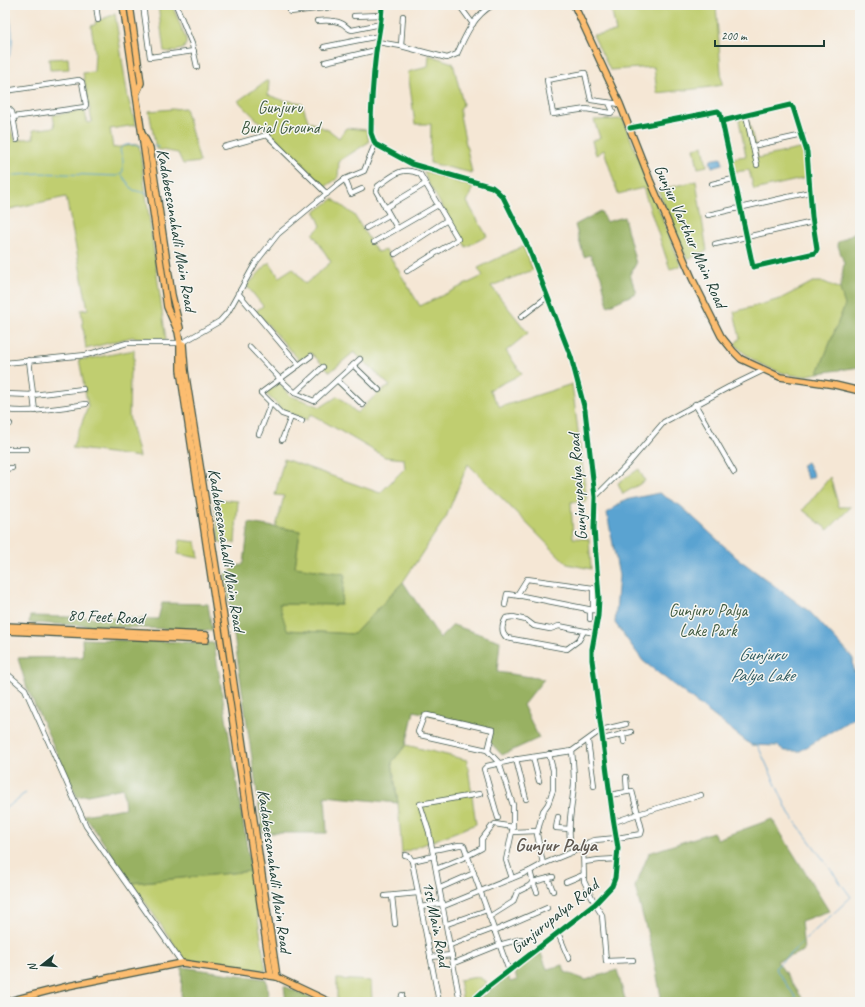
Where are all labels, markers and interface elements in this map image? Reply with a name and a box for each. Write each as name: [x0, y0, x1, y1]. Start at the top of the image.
scale bar: [715, 22, 824, 48]
text: 200 m: [721, 28, 748, 44]
park label: Gunjuru Burial Ground: [240, 97, 323, 138]
street label: Kadabeesanahalli Main Road: [152, 147, 202, 315]
street label: Gunjur Varthur Main Road: [649, 161, 733, 313]
street label: Gunjurupalya Road: [563, 431, 592, 541]
street label: Kadabeesanahalli Main Road: [203, 467, 250, 635]
park label: Gunjuru Palya Lake Park: [669, 600, 748, 641]
street label: 80 Feet Road: [67, 604, 148, 629]
water label: Gunjuru Palya Lake: [730, 643, 797, 686]
street label: Kadabeesanahalli Main Road: [253, 788, 297, 956]
district label: Gunjur Palya: [515, 833, 599, 857]
street label: Gunjurupalya Road: [506, 873, 604, 958]
street label: 1st Main Road: [418, 880, 455, 971]
north arrow: [22, 945, 62, 985]
text: N: [24, 961, 40, 973]

